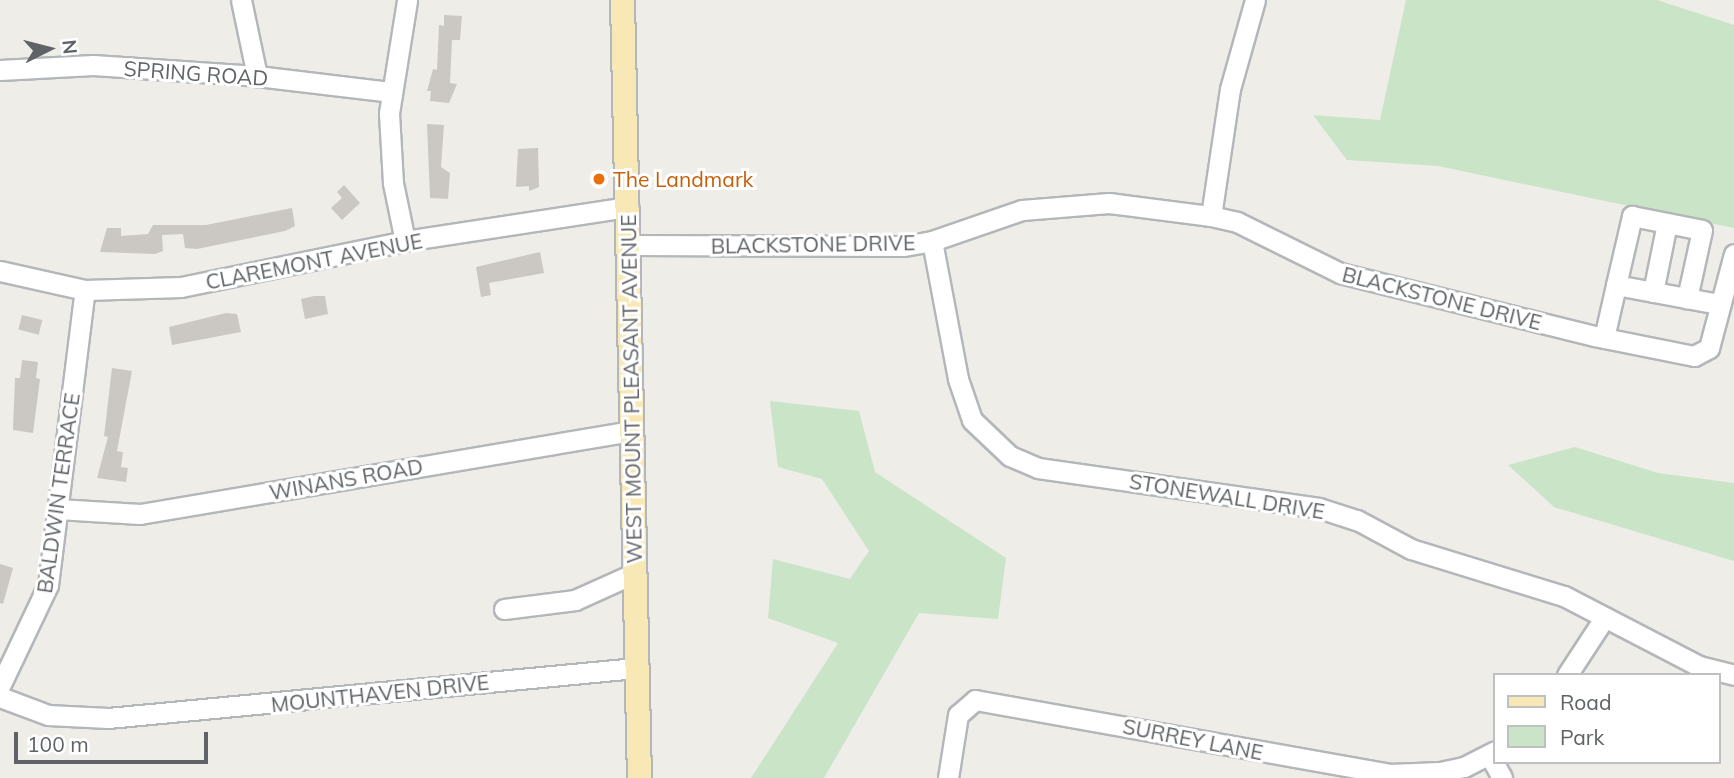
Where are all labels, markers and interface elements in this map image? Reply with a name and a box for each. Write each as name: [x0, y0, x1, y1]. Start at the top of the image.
north arrow: [14, 14, 84, 84]
text: N: [57, 38, 83, 55]
street label: SPRING ROAD: [123, 55, 269, 91]
place label: The Landmark: [613, 166, 753, 192]
marker: The Landmark: [591, 171, 607, 187]
street label: WEST MOUNT PLEASANT AVENUE: [615, 214, 647, 564]
street label: CLAREMONT AVENUE: [203, 228, 425, 294]
street label: BLACKSTONE DRIVE: [711, 230, 915, 258]
street label: BLACKSTONE DRIVE: [1340, 261, 1544, 335]
street label: BALDWIN TERRACE: [31, 391, 85, 595]
street label: WINANS ROAD: [267, 453, 425, 505]
street label: STONEWALL DRIVE: [1128, 468, 1326, 524]
street label: MOUNTHAVEN DRIVE: [270, 669, 490, 717]
legend: [1492, 673, 1720, 764]
text: Road: [1560, 689, 1611, 715]
street label: SURREY LANE: [1121, 713, 1265, 765]
scale bar: [18, 718, 212, 762]
text: Park: [1560, 724, 1604, 750]
text: 100 m: [27, 731, 89, 757]

